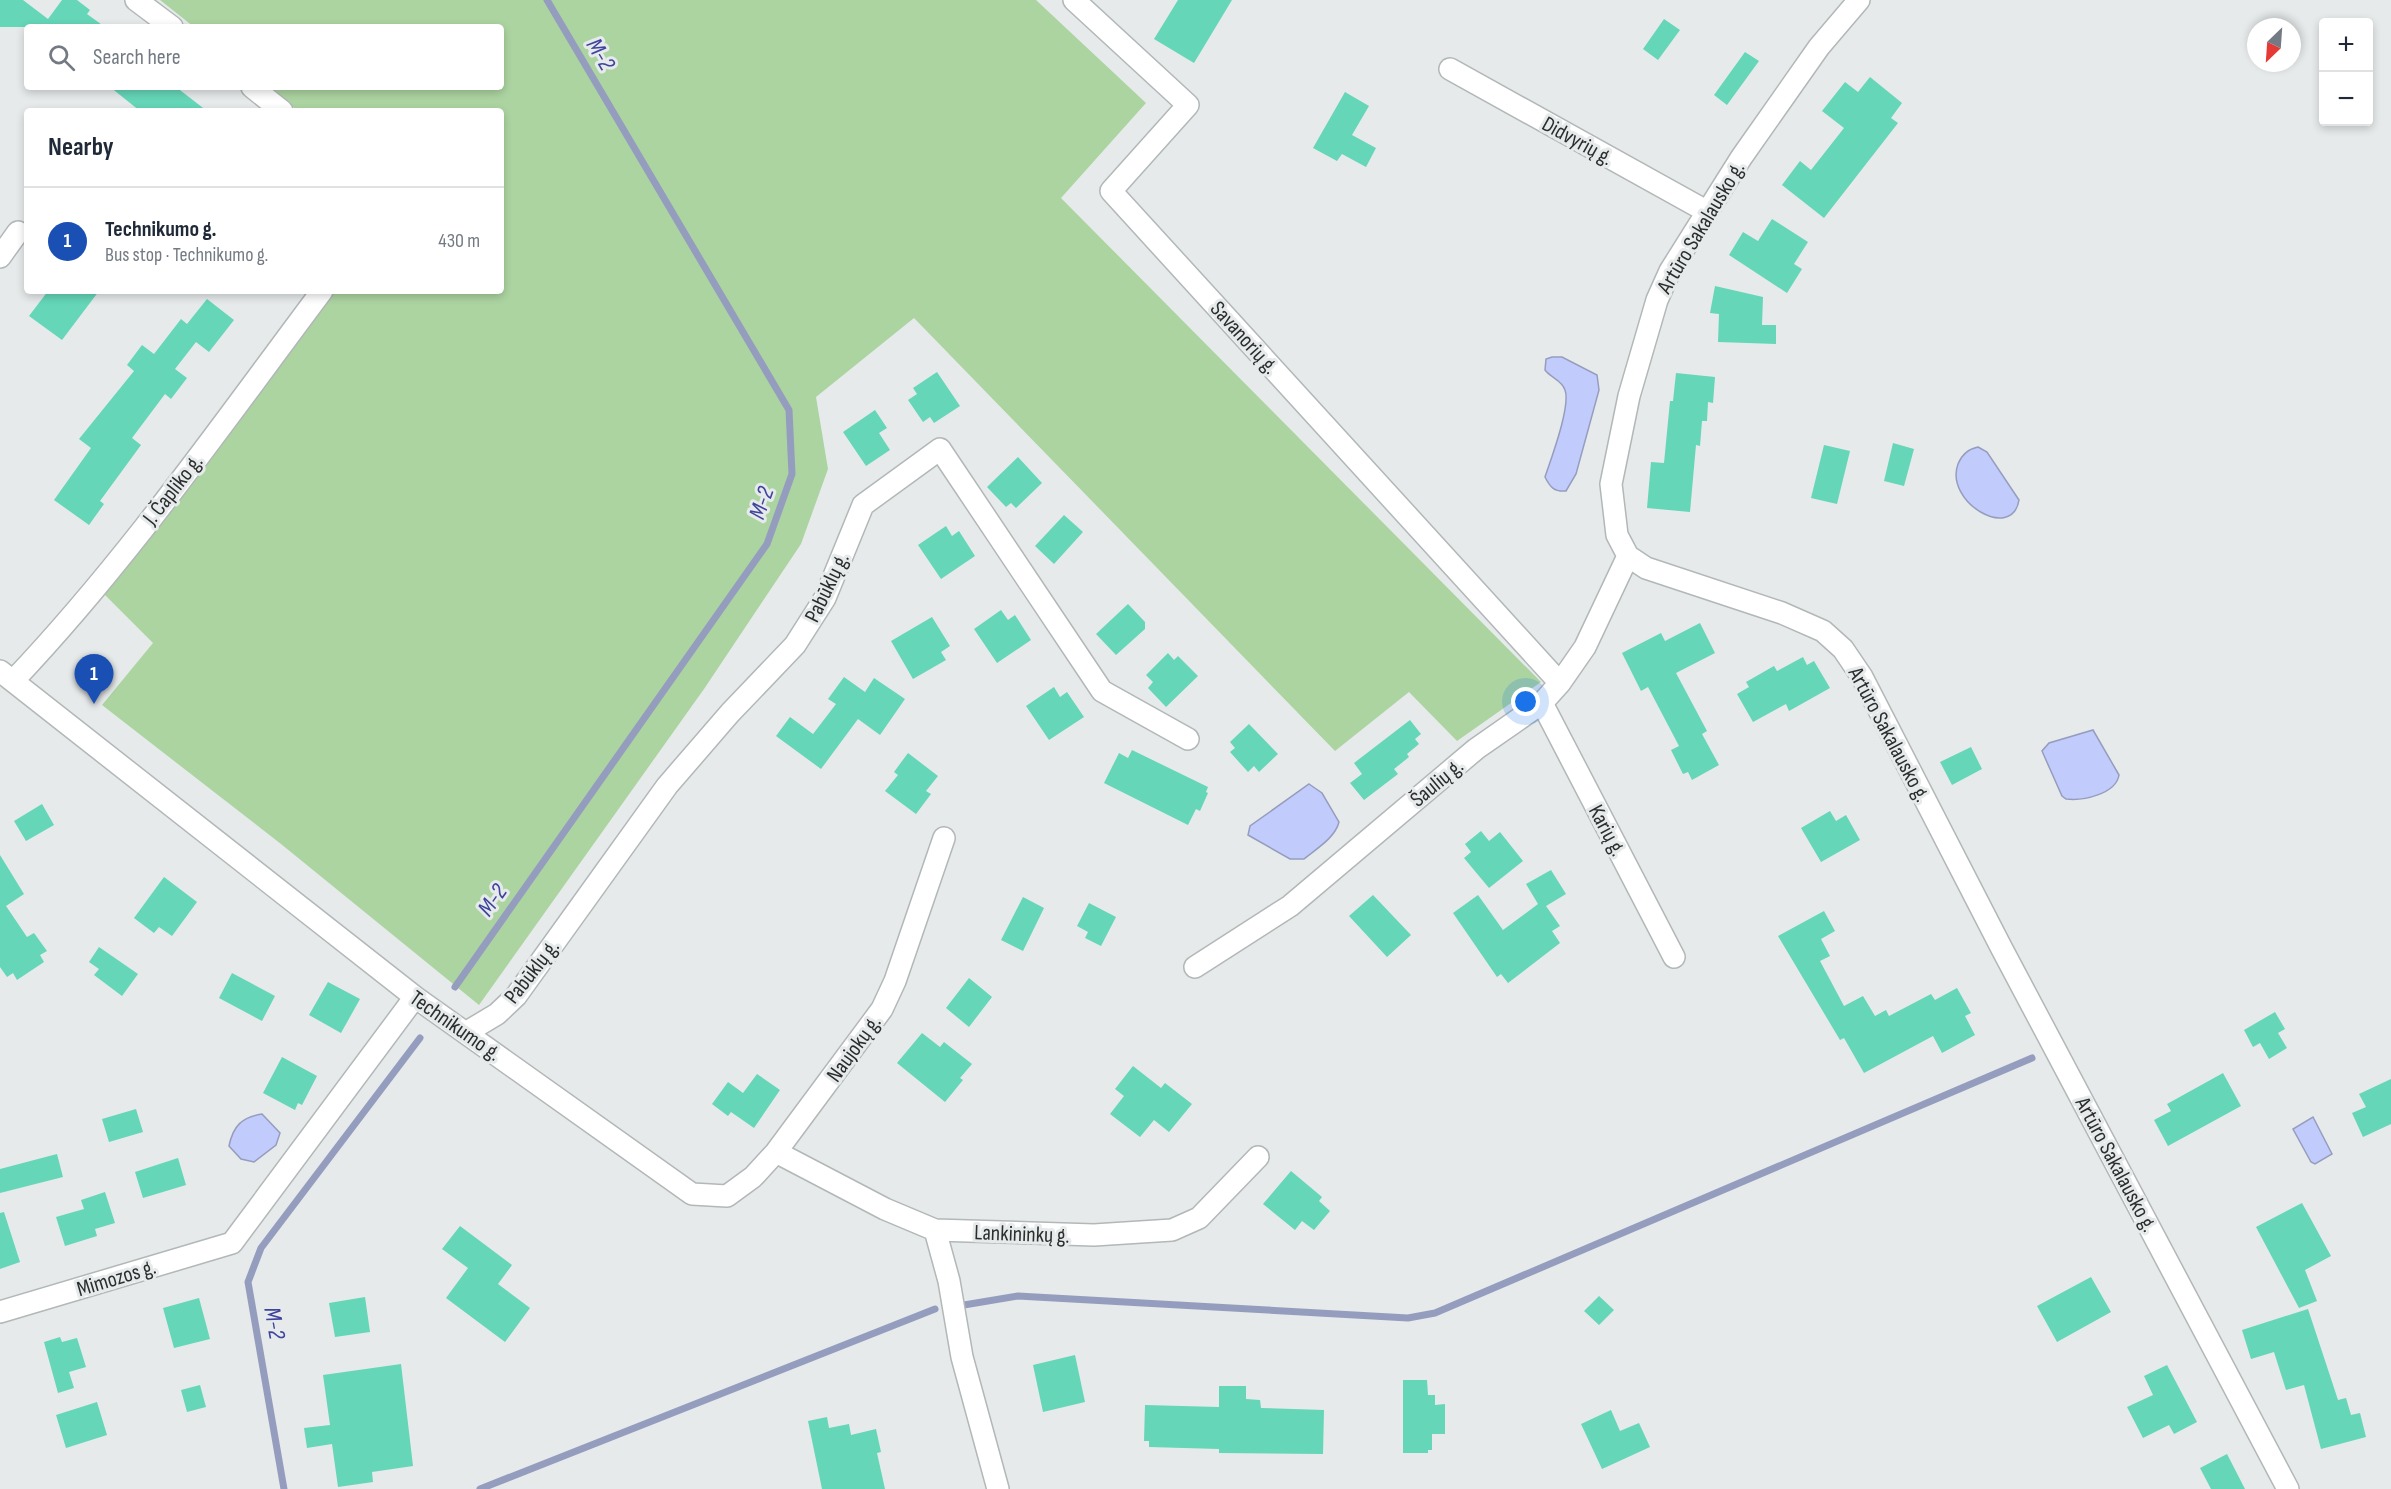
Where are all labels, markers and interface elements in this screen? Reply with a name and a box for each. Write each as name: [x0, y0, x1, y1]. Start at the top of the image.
north arrow: [2247, 18, 2301, 72]
map controls: [2319, 18, 2373, 126]
button: +: [2319, 18, 2373, 72]
search box: [24, 24, 504, 90]
water label: M-2: [580, 33, 621, 76]
icon: search: [45, 41, 78, 74]
text: Search here: [93, 44, 180, 71]
button: −: [2319, 72, 2373, 126]
street label: Didvyrių g.: [1537, 111, 1618, 172]
text: Nearby: [48, 132, 114, 163]
street label: Artūro Sakalausko g.: [1651, 157, 1751, 299]
text: Technikumo g.: [105, 216, 217, 243]
text: 1: [64, 229, 71, 253]
text: 430 m: [438, 229, 480, 253]
text: Bus stop · Technikumo g.: [105, 243, 268, 267]
street label: Savanorių g.: [1204, 296, 1284, 380]
street label: J. Čapliko g.: [137, 449, 209, 531]
water label: M-2: [743, 483, 781, 523]
street label: Pabūklų g.: [799, 549, 856, 627]
pin: 1: [74, 654, 113, 704]
street label: Artūro Sakalausko g.: [1841, 662, 1936, 807]
your location: [1511, 687, 1540, 716]
street label: Šaulių g.: [1405, 753, 1469, 813]
street label: Karių g.: [1582, 800, 1631, 861]
water label: M-2: [471, 878, 514, 922]
street label: Pabūklų g.: [499, 934, 566, 1009]
street label: Technikumo g.: [404, 985, 506, 1067]
street label: Naujokų g.: [821, 1010, 887, 1088]
street label: Artūro Sakalausko g.: [2068, 1092, 2163, 1237]
street label: Lankininkų g.: [974, 1219, 1070, 1250]
street label: Mimozos g.: [74, 1254, 159, 1303]
water label: M-2: [257, 1305, 292, 1342]

